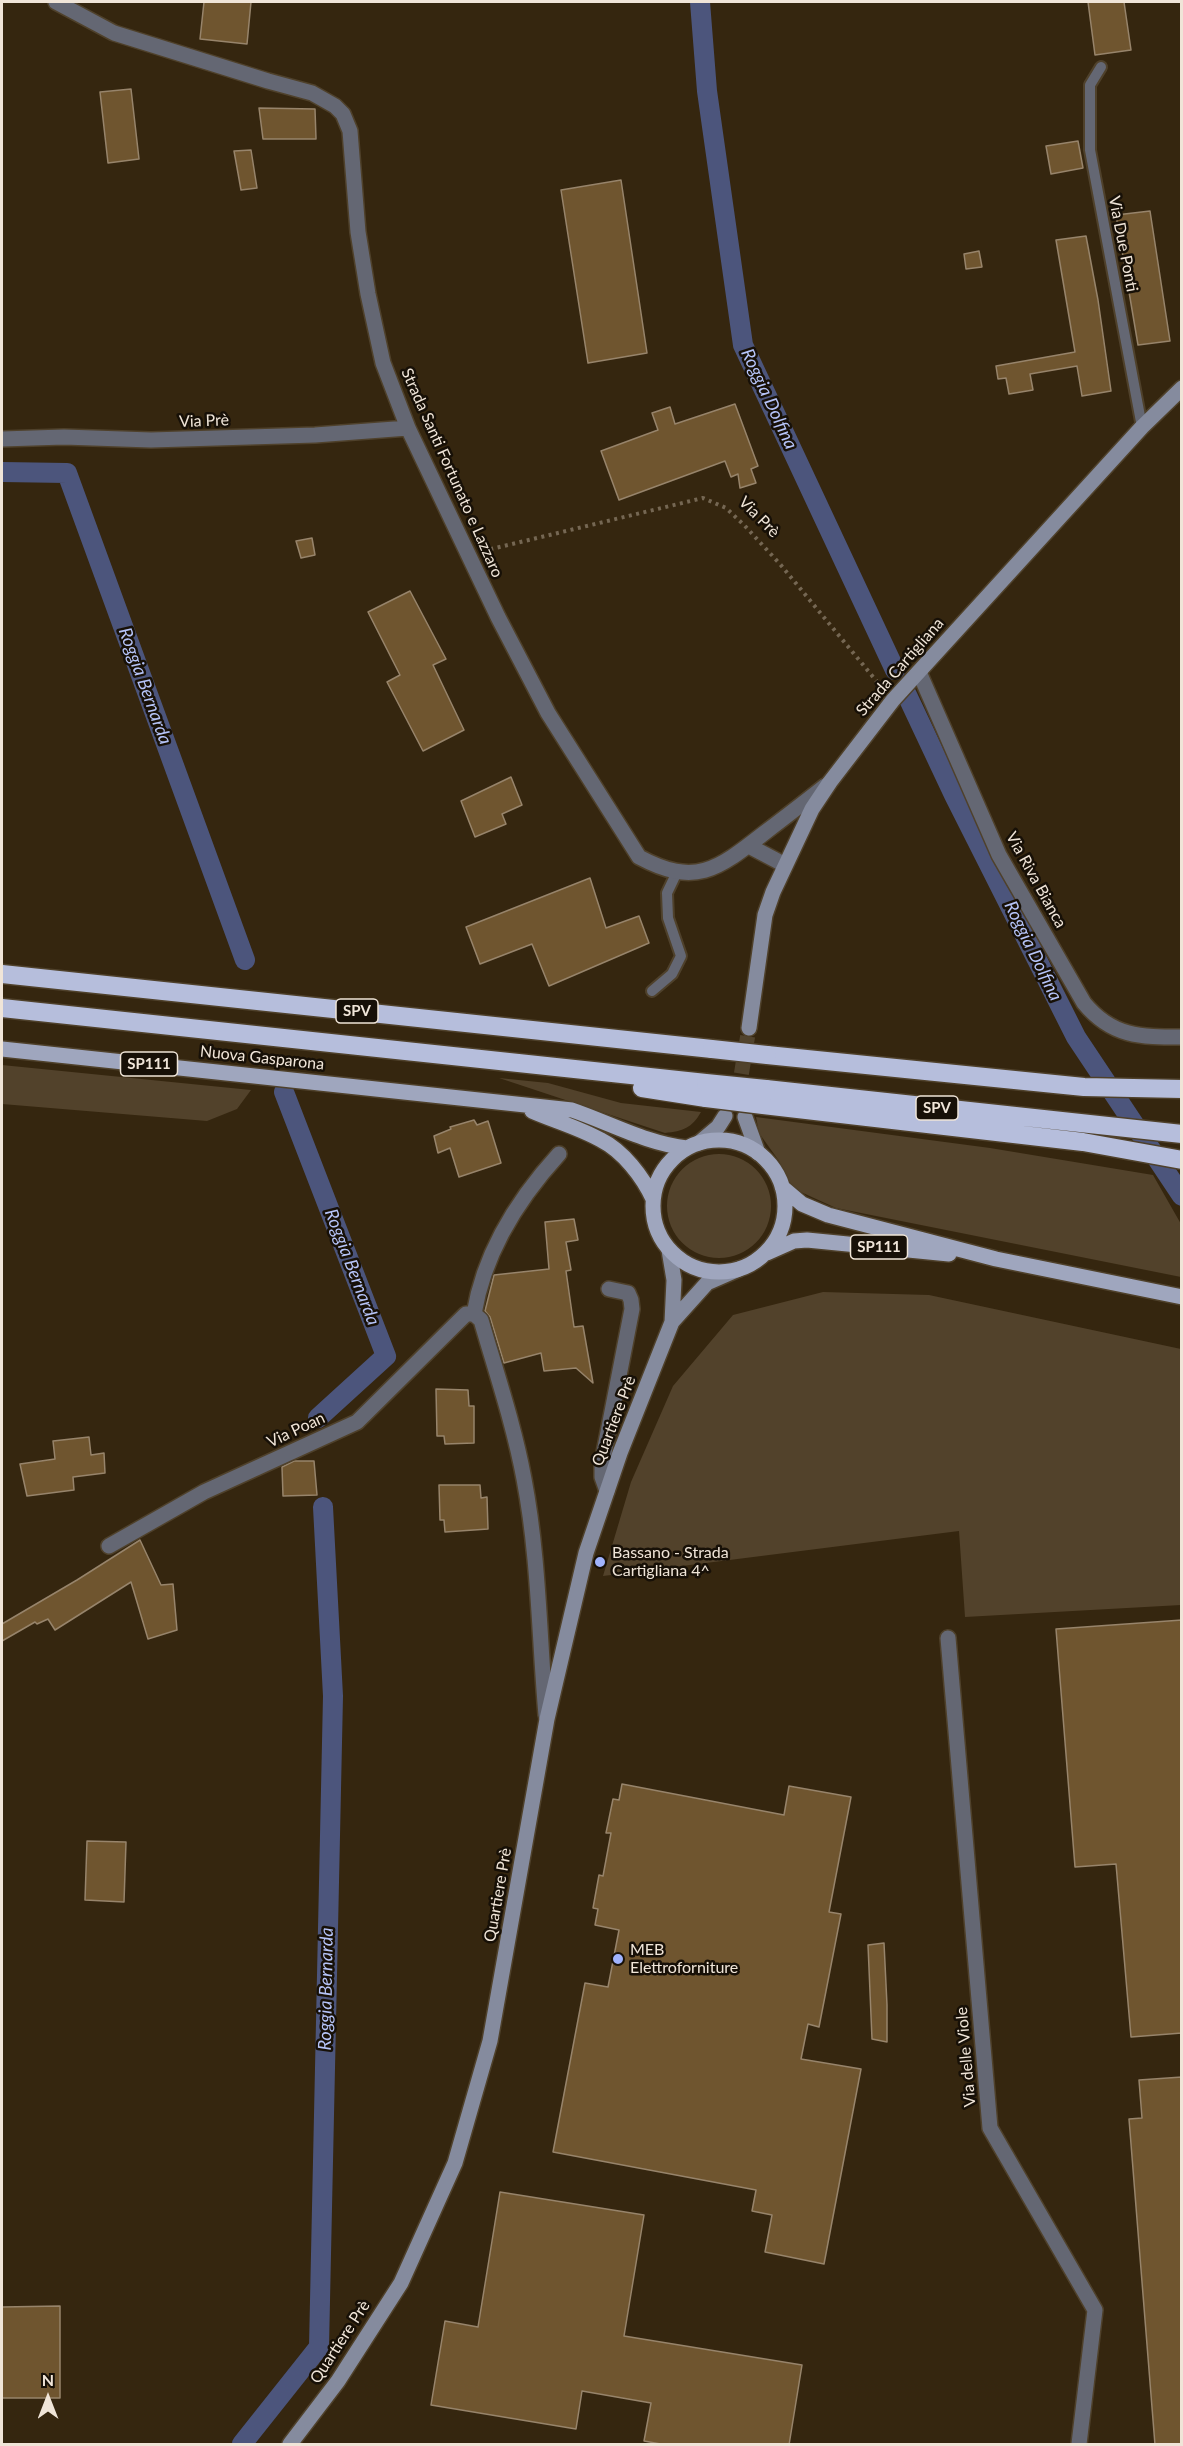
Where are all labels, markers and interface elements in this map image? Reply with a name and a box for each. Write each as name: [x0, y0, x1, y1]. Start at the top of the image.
street label: Via Due Ponti: [1104, 194, 1142, 294]
water label: Roggia Dolfina: [736, 345, 802, 453]
street label: Strada Santi Fortunato e Lazzaro: [397, 365, 507, 581]
street label: Via Prè: [179, 411, 229, 431]
street label: Via Prè: [734, 492, 784, 542]
street label: Strada Cartigliana: [852, 614, 948, 720]
water label: Roggia Bernarda: [114, 625, 176, 747]
street label: Via Riva Bianca: [1002, 829, 1070, 931]
water label: Roggia Dolfina: [999, 897, 1067, 1005]
road number: SPV: [336, 999, 378, 1023]
street label: Nuova Gasparona: [199, 1042, 325, 1074]
road number: SP111: [120, 1052, 178, 1076]
road number: SPV: [916, 1096, 958, 1120]
water label: Roggia Bernarda: [320, 1206, 384, 1328]
road number: SP111: [850, 1235, 908, 1259]
street label: Quartiere Prè: [588, 1373, 640, 1469]
street label: Via Poan: [264, 1408, 328, 1452]
place label: Bassano - Strada Cartigliana 4^: [612, 1543, 729, 1581]
marker: Bassano - Strada Cartigliana 4^: [593, 1555, 607, 1569]
street label: Quartiere Prè: [480, 1846, 516, 1944]
water label: Roggia Bernarda: [314, 1927, 338, 2051]
place label: MEB Elettroforniture: [630, 1940, 738, 1978]
marker: MEB Elettroforniture: [611, 1952, 625, 1966]
street label: Via delle Viole: [952, 2006, 980, 2108]
street label: Quartiere Prè: [306, 2297, 374, 2387]
north arrow: [18, 2368, 78, 2428]
text: N: [42, 2370, 54, 2389]

